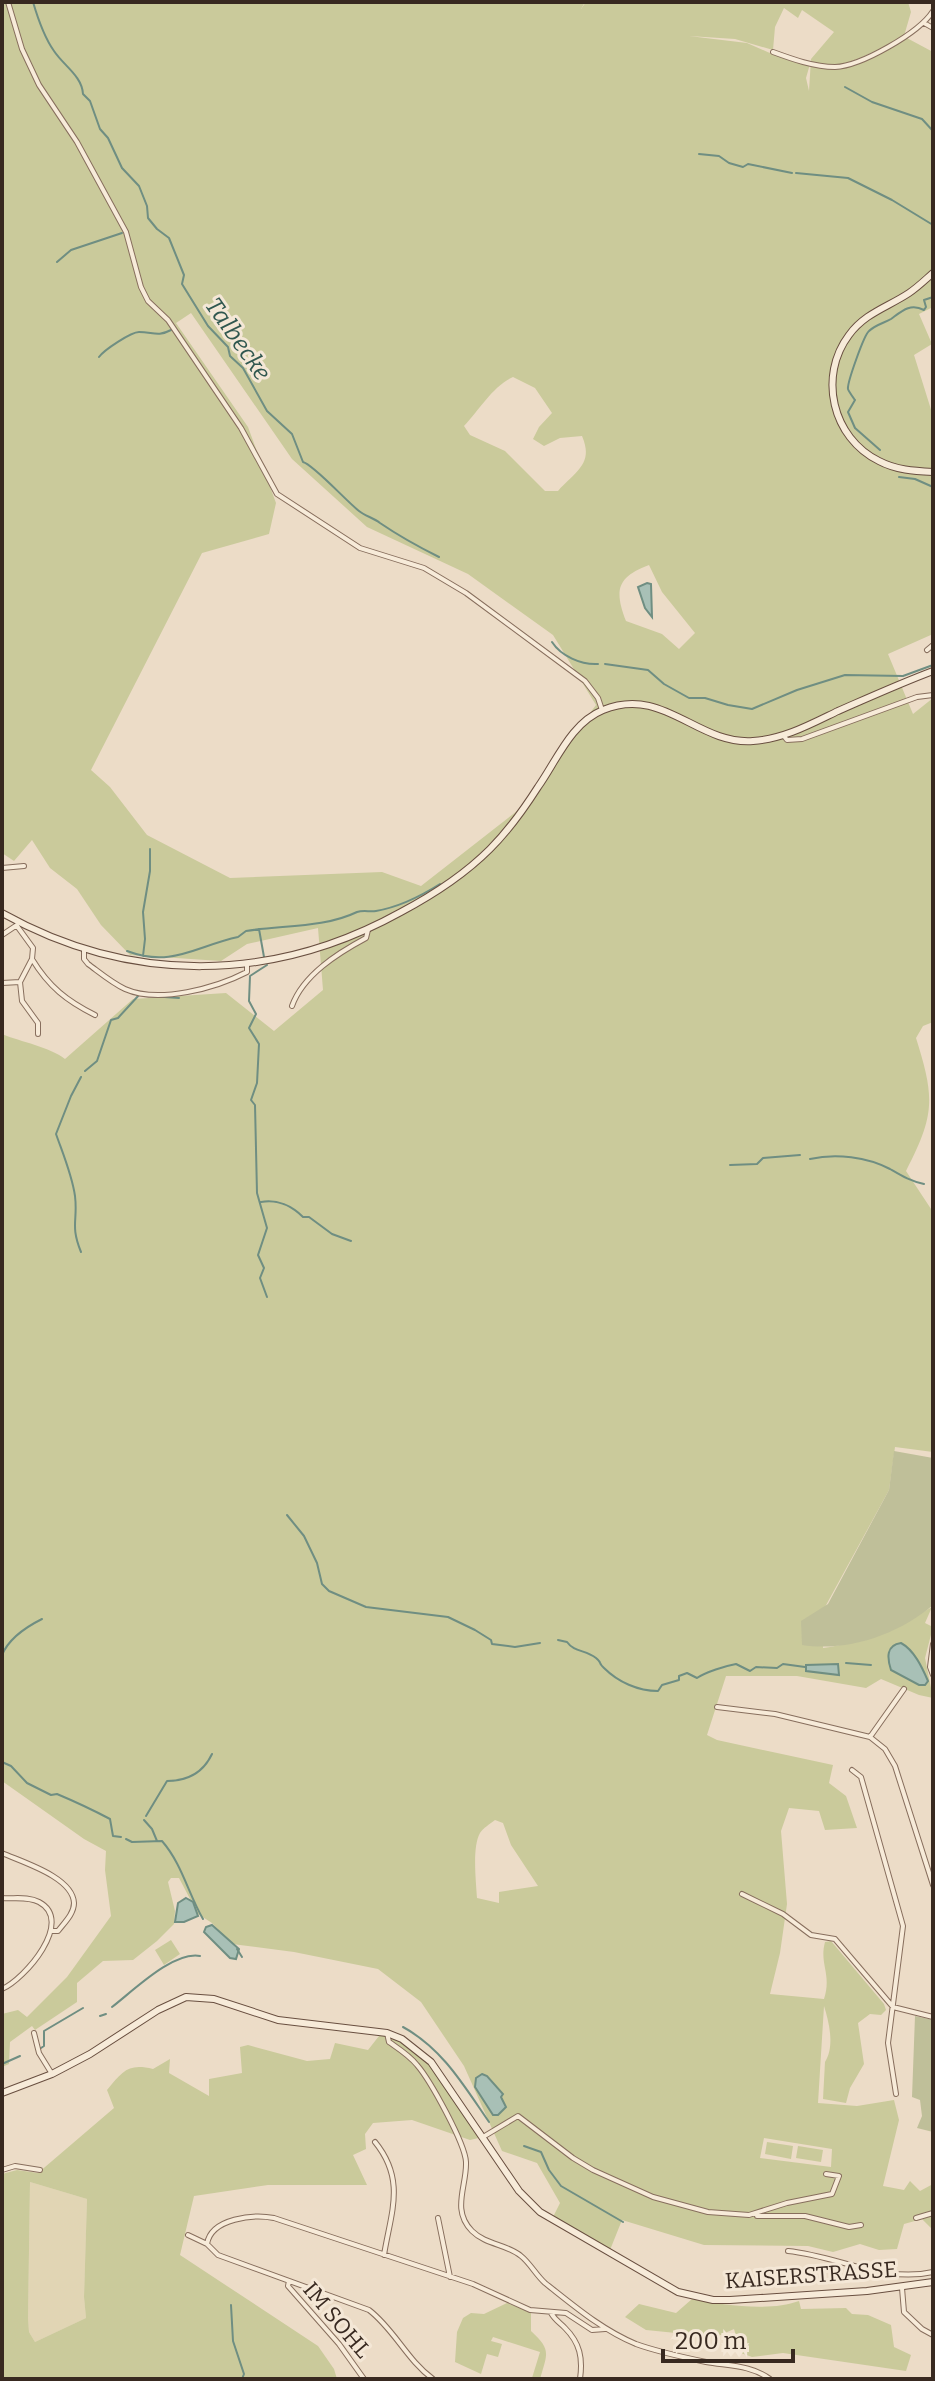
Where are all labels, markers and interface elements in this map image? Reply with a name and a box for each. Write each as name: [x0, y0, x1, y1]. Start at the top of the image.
water label: Talbecke: [199, 292, 277, 386]
street label: KAISERSTRASSE: [724, 2256, 898, 2294]
street label: IM SOHL: [297, 2276, 377, 2364]
scale bar: [663, 2313, 793, 2363]
text: 200 m: [675, 2327, 747, 2355]

